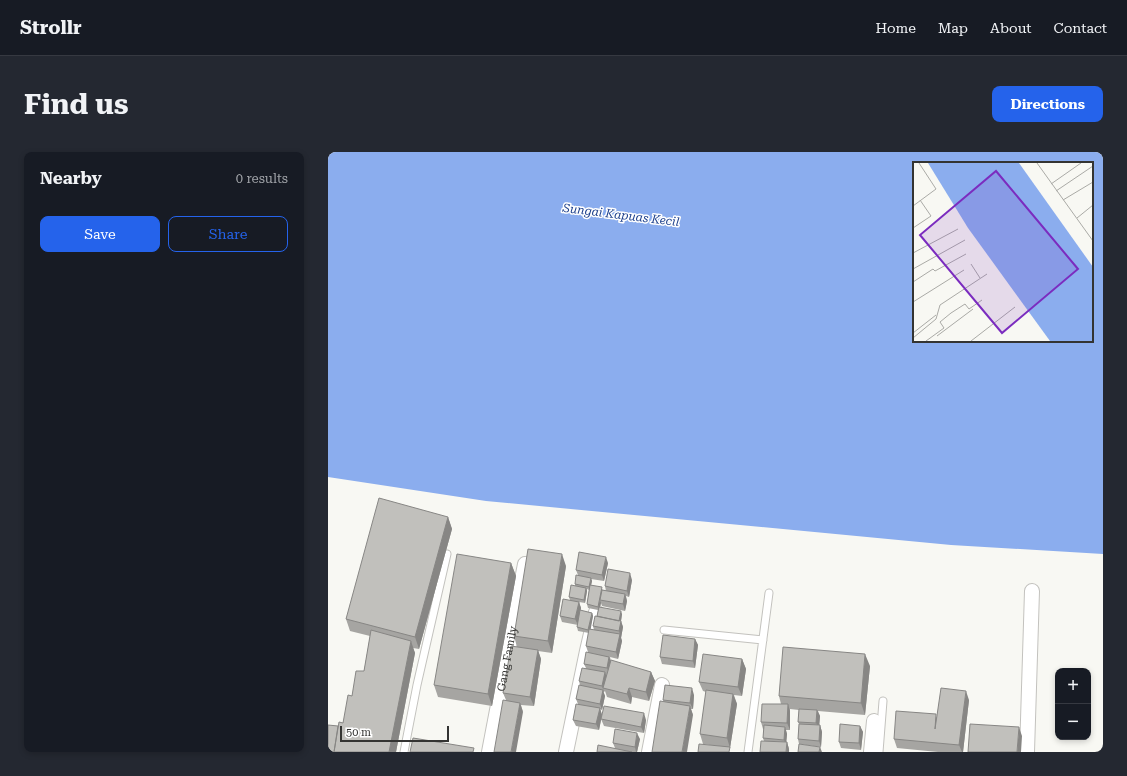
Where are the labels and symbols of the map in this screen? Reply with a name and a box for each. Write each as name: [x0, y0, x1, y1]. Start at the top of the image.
inset map: [913, 162, 1093, 342]
water label: Sungai Kapuas Kecil: [561, 201, 681, 229]
street label: Gang Family: [494, 624, 520, 693]
scale bar: [340, 724, 449, 743]

